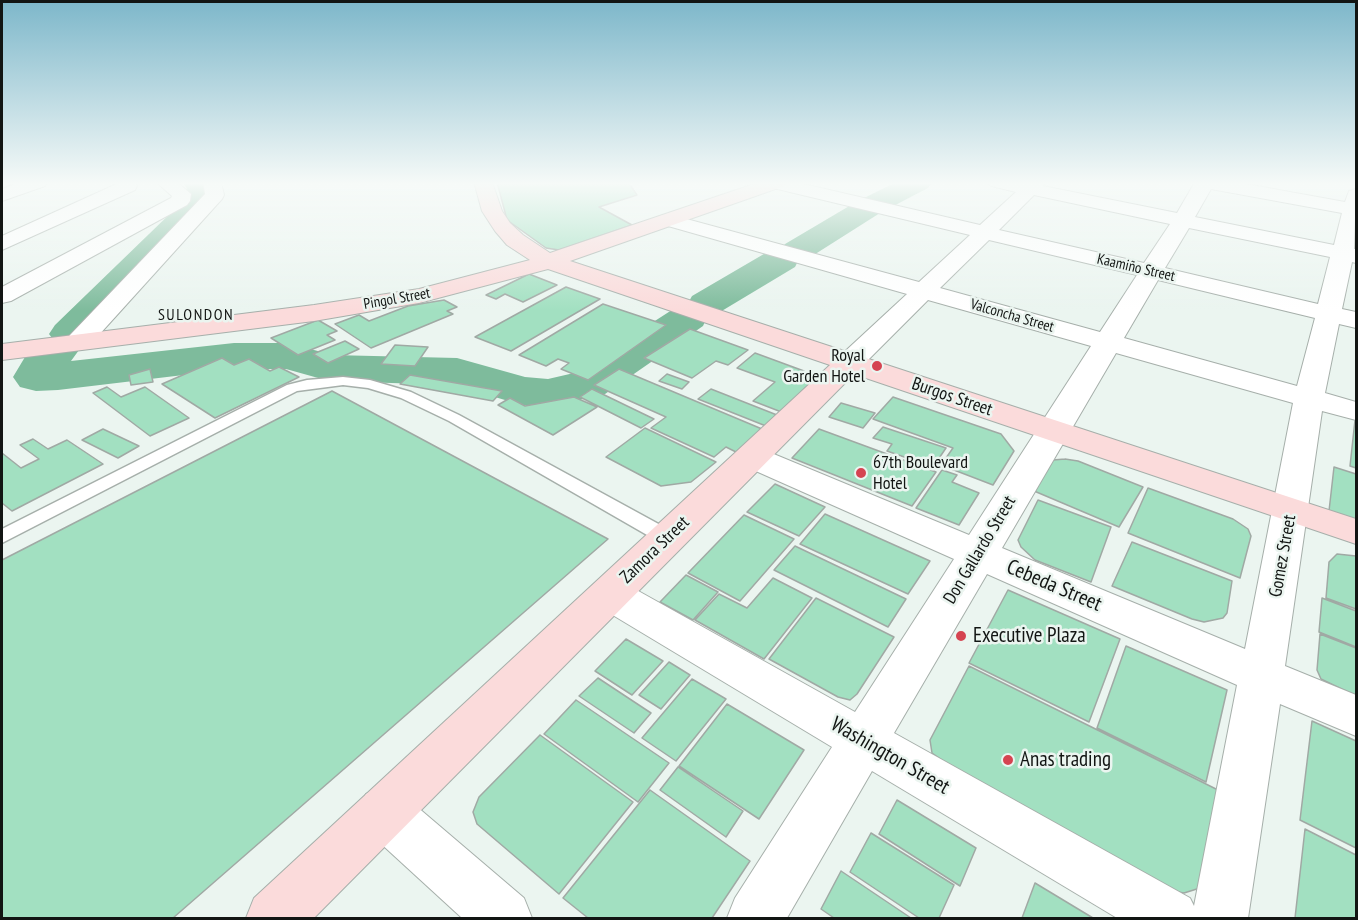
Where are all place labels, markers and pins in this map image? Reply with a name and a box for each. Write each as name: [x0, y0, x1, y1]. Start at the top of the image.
place label: Royal Garden Hotel: [783, 345, 865, 388]
marker: Royal Garden Hotel: [870, 359, 884, 373]
place label: 67th Boulevard Hotel: [873, 452, 968, 494]
marker: 67th Boulevard Hotel: [854, 466, 868, 480]
place label: Executive Plaza: [973, 623, 1086, 649]
marker: Executive Plaza: [954, 629, 968, 643]
place label: Anas trading: [1020, 747, 1111, 773]
marker: Anas trading: [1001, 753, 1015, 767]

